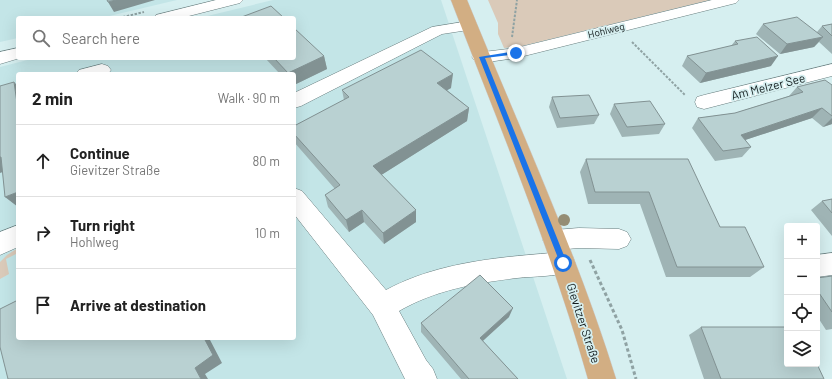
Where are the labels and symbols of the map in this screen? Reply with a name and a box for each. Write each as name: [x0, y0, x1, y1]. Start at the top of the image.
street label: Hohlweg: [586, 20, 626, 40]
route end: [507, 44, 525, 62]
street label: Am Melzer See: [730, 70, 806, 102]
route start: [554, 254, 572, 272]
street label: Gievitzer Straße: [564, 281, 604, 365]

